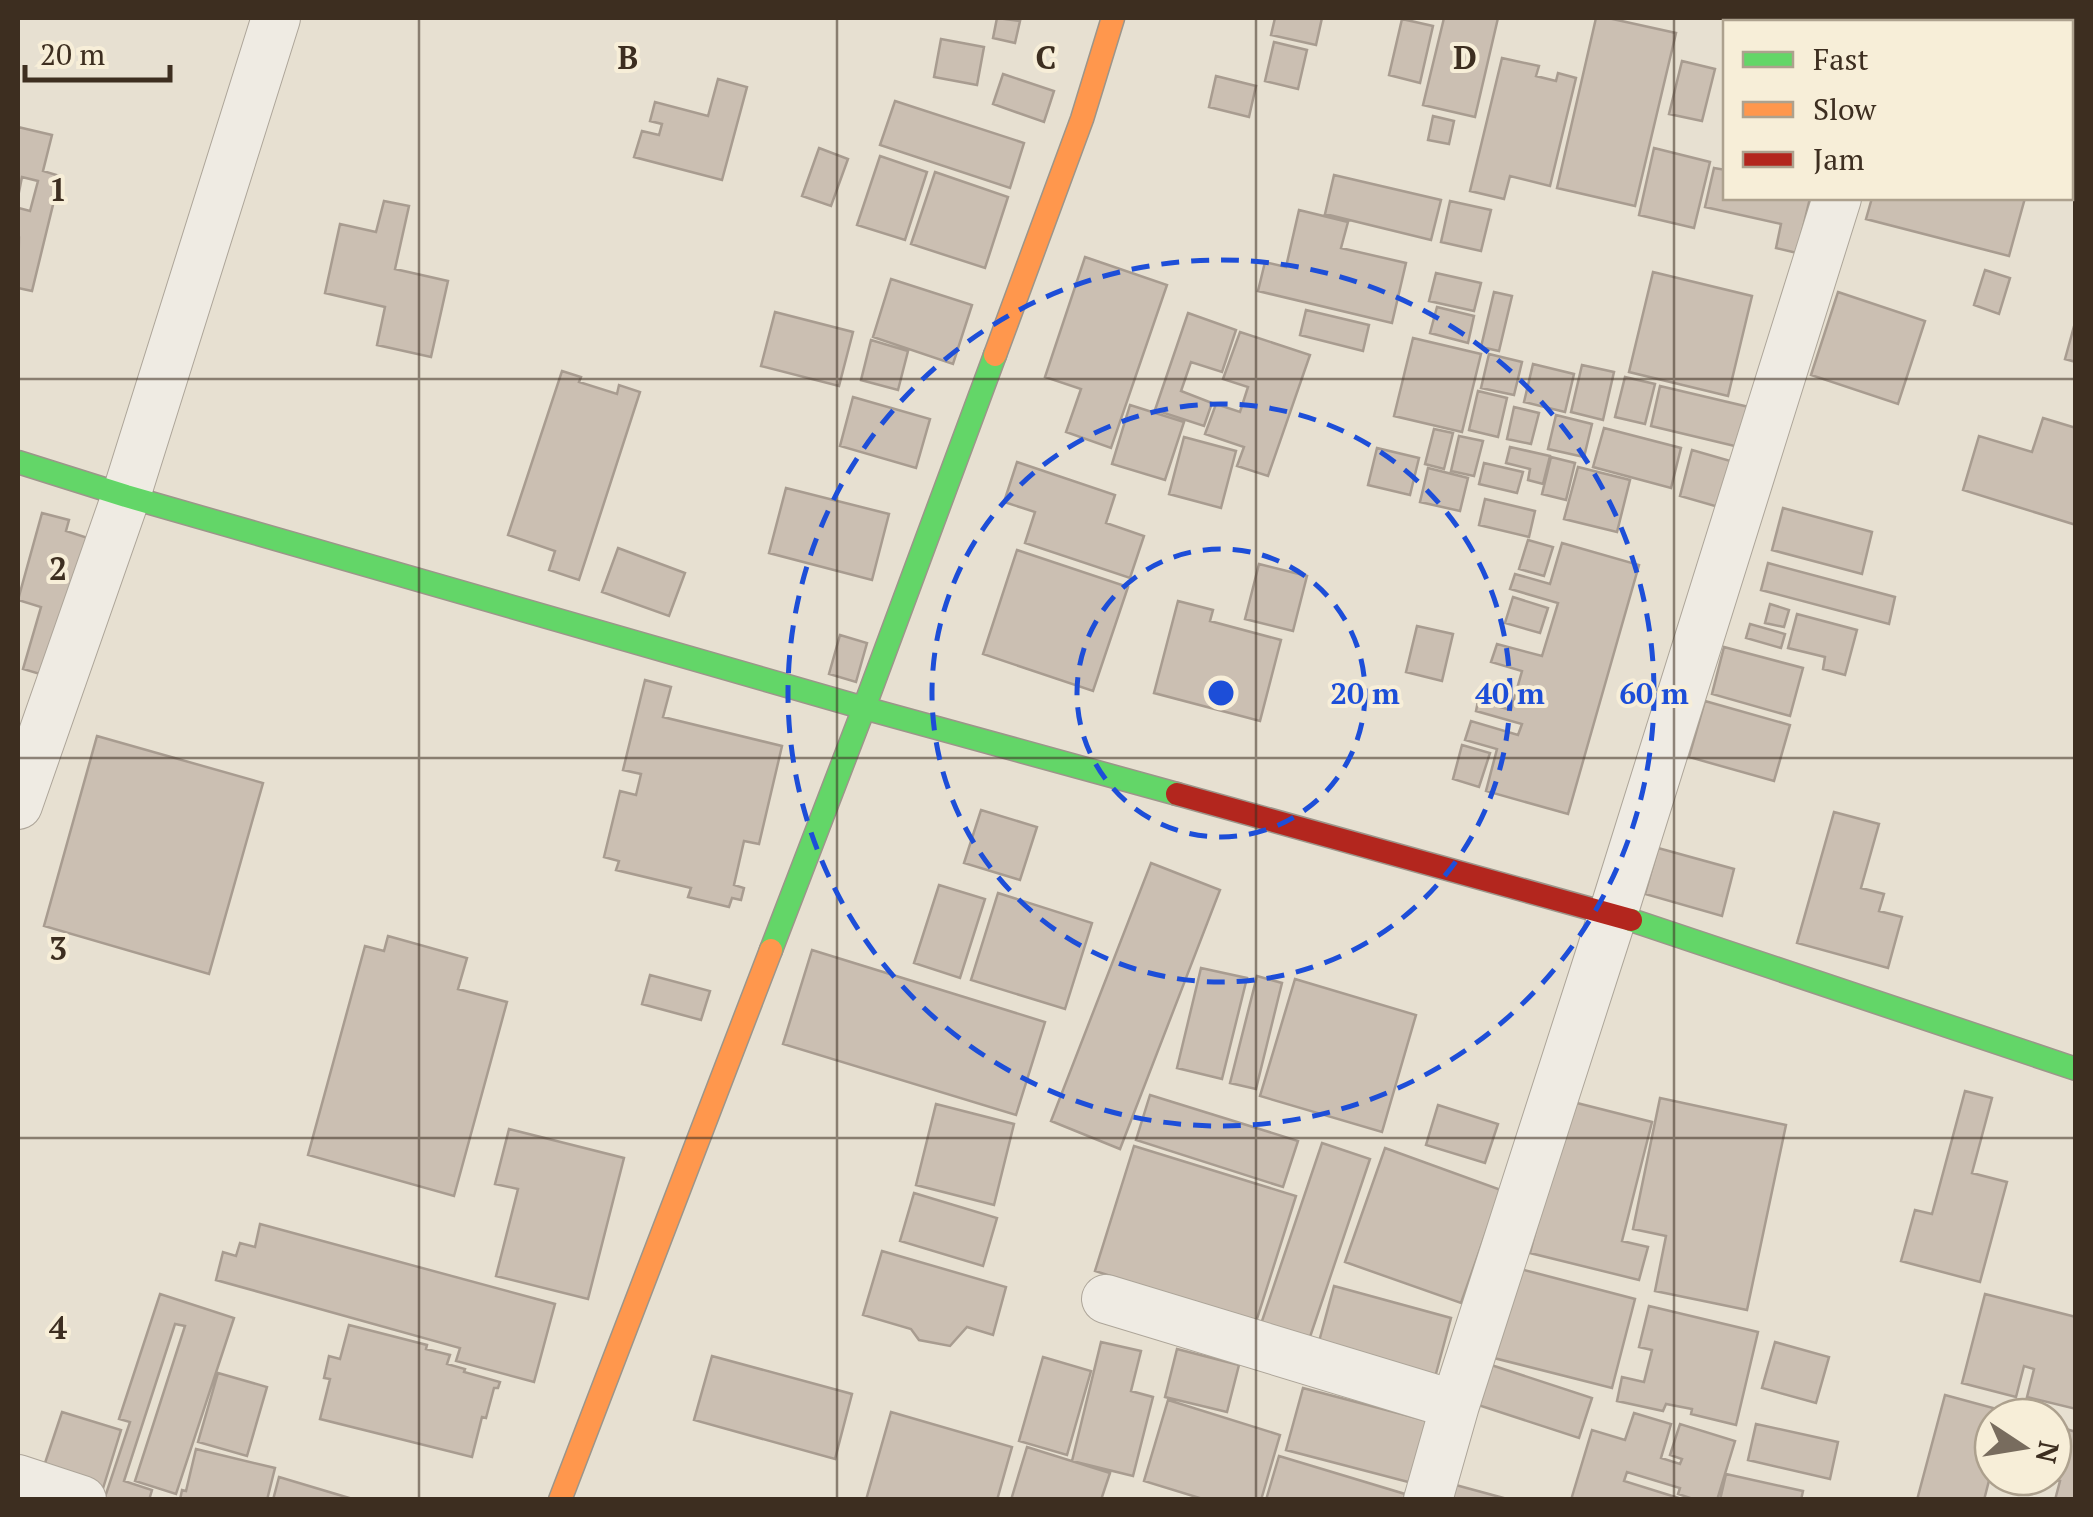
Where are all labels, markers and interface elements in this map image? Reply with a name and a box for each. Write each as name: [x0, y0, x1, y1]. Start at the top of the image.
scale bar: [25, 20, 170, 82]
legend: [1723, 20, 2073, 200]
text: 20 m: [40, 34, 105, 74]
text: B: [618, 36, 638, 78]
text: C: [1036, 36, 1056, 78]
text: D: [1453, 36, 1477, 78]
text: Fast: [1813, 39, 1869, 79]
text: Slow: [1813, 89, 1877, 129]
text: Jam: [1813, 139, 1864, 179]
text: 1: [49, 168, 67, 210]
text: 2: [49, 547, 67, 589]
text: 20 m: [1330, 673, 1400, 713]
text: 40 m: [1475, 673, 1545, 713]
text: 60 m: [1619, 673, 1689, 713]
centre of rings: [1203, 675, 1239, 711]
text: 3: [49, 927, 67, 969]
text: 4: [49, 1306, 67, 1348]
north arrow: [1973, 1397, 2073, 1497]
text: N: [2028, 1438, 2068, 1467]

